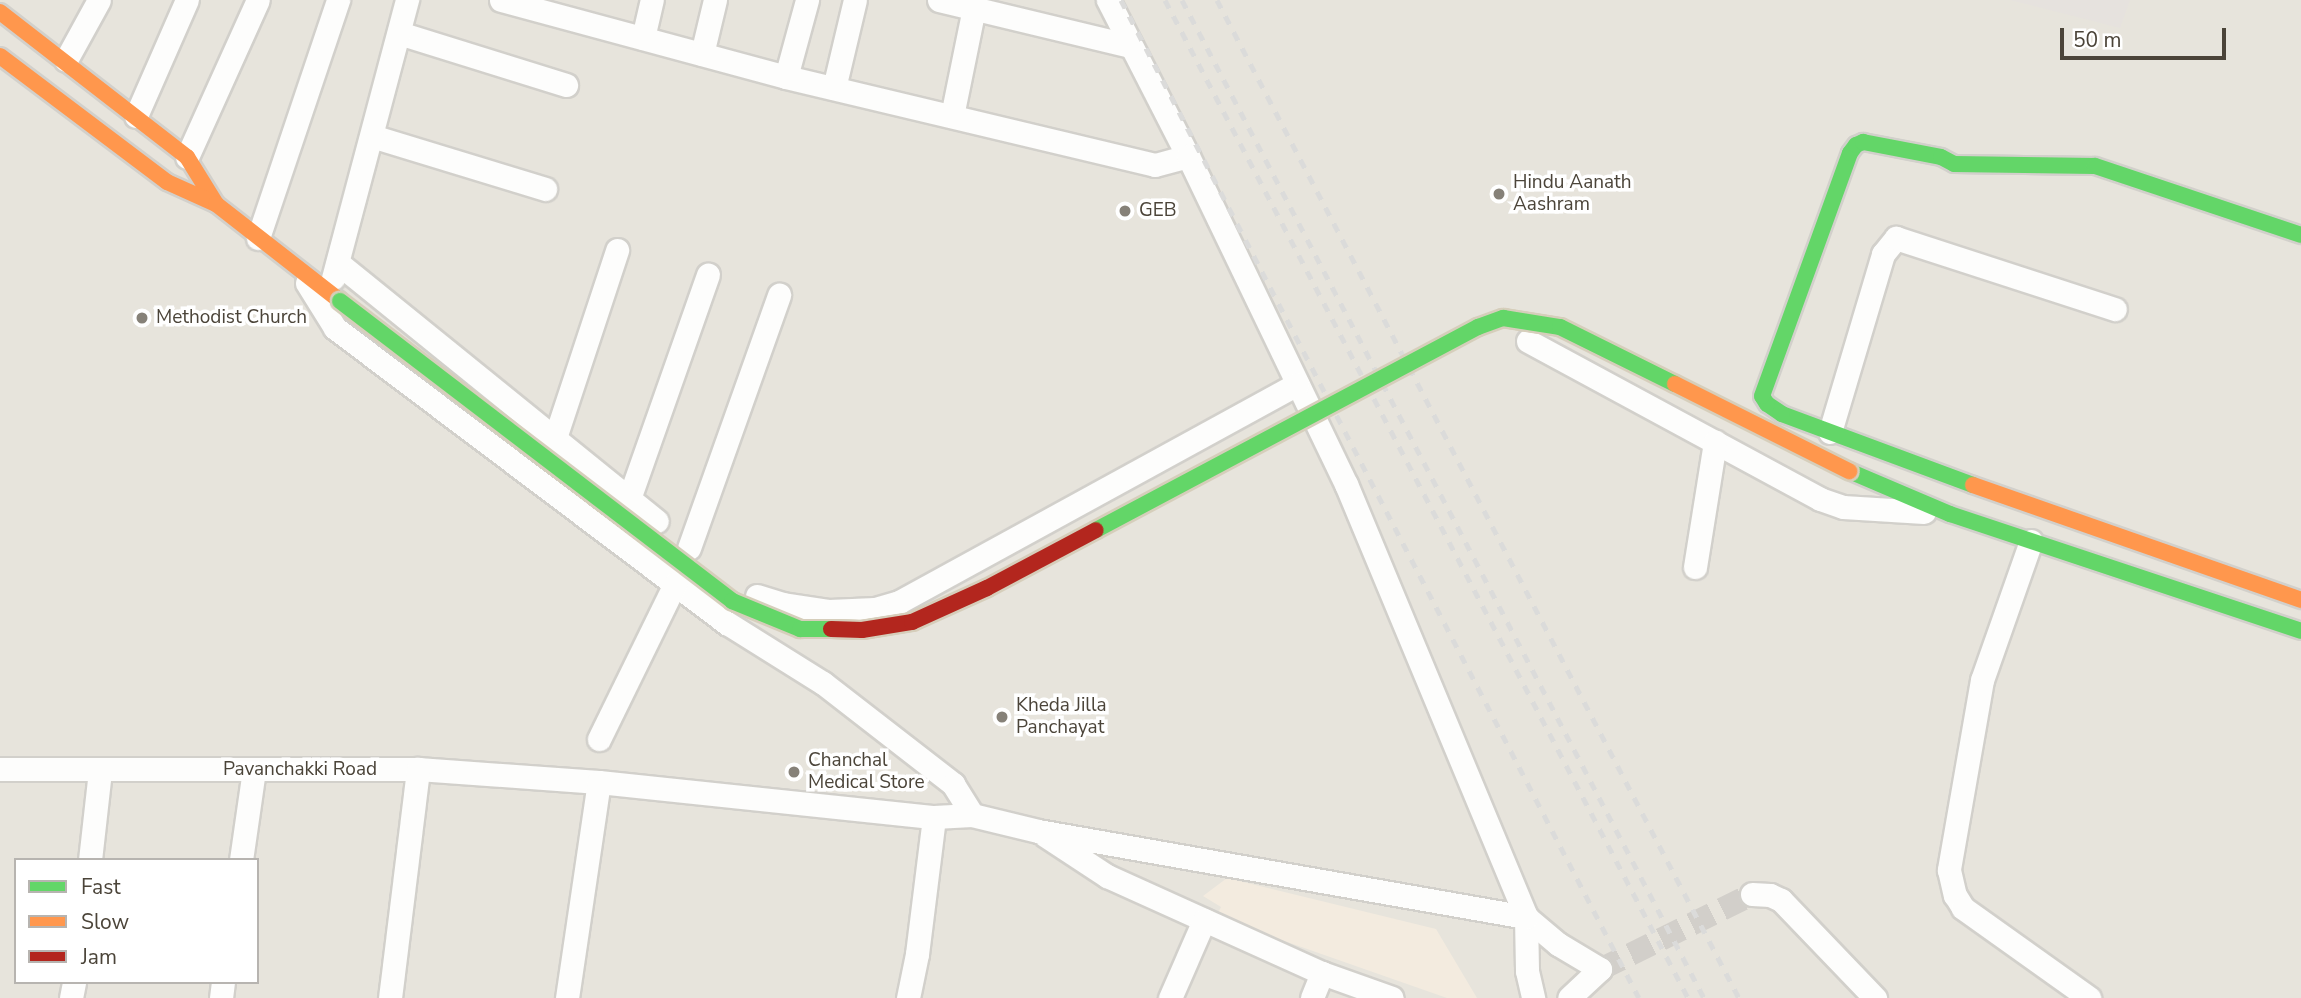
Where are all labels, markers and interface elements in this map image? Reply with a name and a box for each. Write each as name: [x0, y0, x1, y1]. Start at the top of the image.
scale bar: [2063, 14, 2229, 58]
text: 50 m: [2073, 26, 2122, 54]
place label: Hindu Aanath Aashram: [1513, 172, 1632, 216]
marker: Hindu Aanath Aashram: [1491, 186, 1507, 202]
place label: GEB: [1139, 200, 1177, 222]
marker: GEB: [1117, 203, 1133, 219]
place label: Methodist Church: [156, 307, 307, 329]
marker: Methodist Church: [134, 310, 150, 326]
place label: Kheda Jilla Panchayat: [1016, 695, 1107, 739]
marker: Kheda Jilla Panchayat: [994, 709, 1010, 725]
place label: Chanchal Medical Store: [808, 750, 925, 794]
street label: Pavanchakki Road: [223, 759, 377, 781]
marker: Chanchal Medical Store: [786, 764, 802, 780]
legend: [14, 858, 259, 984]
text: Fast: [81, 873, 121, 901]
text: Slow: [81, 908, 129, 936]
text: Jam: [81, 943, 117, 971]

